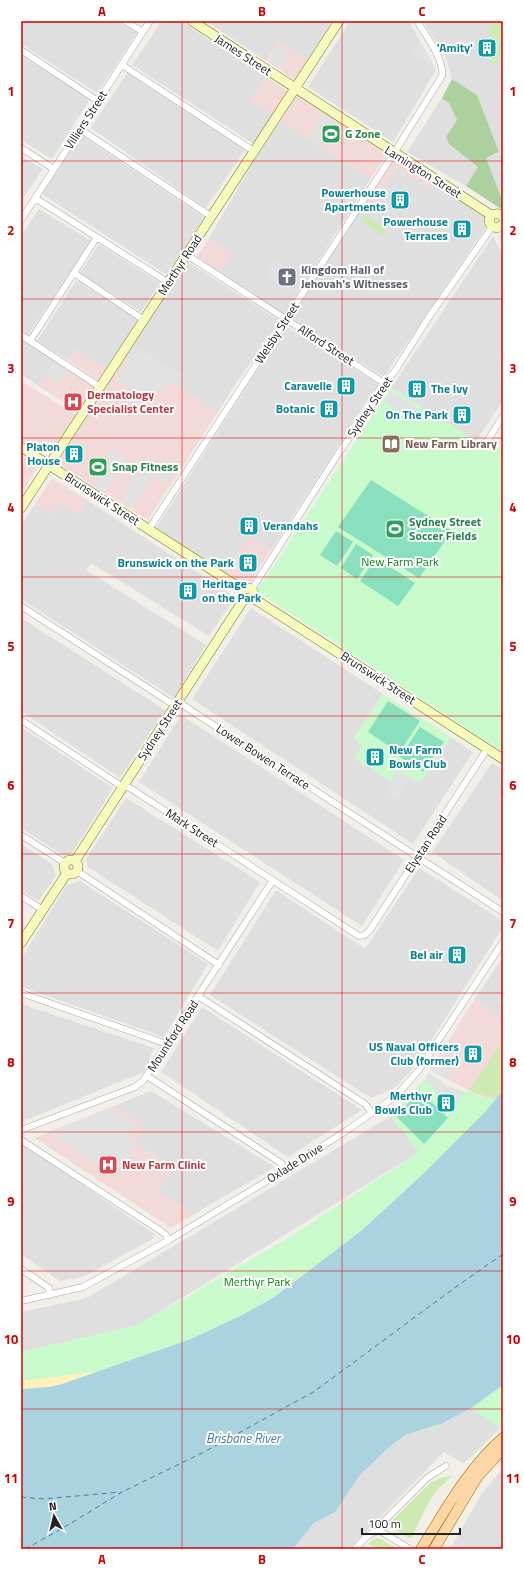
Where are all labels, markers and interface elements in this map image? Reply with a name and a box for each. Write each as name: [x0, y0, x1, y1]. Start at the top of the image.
text: A: [98, 1, 106, 21]
text: B: [258, 1, 266, 21]
text: C: [418, 1, 426, 21]
street label: James Street: [211, 29, 276, 81]
building icon: 'Amity': [476, 37, 498, 59]
place label: 'Amity': [437, 38, 473, 57]
text: 1: [7, 81, 15, 101]
text: 1: [509, 81, 517, 101]
street label: Villiers Street: [59, 86, 112, 153]
sports icon: G Zone: [320, 123, 342, 145]
place label: G Zone: [345, 124, 380, 143]
street label: Lamington Street: [381, 140, 466, 203]
place label: Powerhouse Apartments: [321, 183, 386, 216]
building icon: Powerhouse Apartments: [389, 189, 411, 211]
place label: Powerhouse Terraces: [383, 212, 448, 245]
building icon: Powerhouse Terraces: [451, 218, 473, 240]
text: 2: [7, 220, 15, 240]
text: 2: [509, 220, 517, 240]
street label: Merthyr Road: [153, 230, 206, 299]
place label: Kingdom Hall of Jehovah's Witnesses: [301, 260, 408, 293]
church icon: Kingdom Hall of Jehovah's Witnesses: [276, 266, 298, 288]
street label: Welsby Street: [249, 297, 304, 367]
street label: Alford Street: [294, 319, 359, 370]
text: 3: [7, 358, 15, 378]
text: 3: [509, 358, 517, 378]
street label: Sydney Street: [342, 372, 398, 441]
building icon: Caravelle: [335, 375, 357, 397]
place label: Caravelle: [284, 376, 332, 395]
building icon: The Ivy: [406, 378, 428, 400]
place label: The Ivy: [431, 379, 468, 398]
place label: Dermatology Specialist Center: [87, 385, 174, 418]
hospital icon: Dermatology Specialist Center: [62, 391, 84, 413]
building icon: Botanic: [318, 398, 340, 420]
place label: Botanic: [276, 399, 315, 418]
building icon: On The Park: [451, 404, 473, 426]
place label: On The Park: [385, 405, 449, 424]
library icon: New Farm Library: [380, 433, 402, 455]
place label: New Farm Library: [405, 434, 497, 453]
place label: Platon House: [26, 437, 60, 470]
building icon: Platon House: [63, 443, 85, 465]
sports icon: Snap Fitness: [87, 456, 109, 478]
place label: Snap Fitness: [112, 457, 179, 476]
street label: Brunswick Street: [61, 467, 144, 530]
text: 4: [7, 497, 15, 517]
text: 4: [509, 497, 517, 517]
place label: Sydney Street Soccer Fields: [409, 512, 482, 545]
building icon: Verandahs: [238, 515, 260, 537]
place label: Verandahs: [263, 516, 319, 535]
sports icon: Sydney Street Soccer Fields: [384, 518, 406, 540]
building icon: Brunswick on the Park: [237, 552, 259, 574]
park label: New Farm Park: [361, 552, 439, 571]
place label: Brunswick on the Park: [118, 553, 235, 572]
place label: Heritage on the Park: [202, 574, 262, 607]
building icon: Heritage on the Park: [177, 580, 199, 602]
text: 5: [7, 636, 15, 656]
text: 5: [509, 636, 517, 656]
street label: Brunswick Street: [337, 646, 420, 709]
street label: Sydney Street: [132, 694, 187, 764]
street label: Lower Bowen Terrace: [213, 719, 314, 794]
place label: New Farm Bowls Club: [389, 740, 447, 773]
building icon: New Farm Bowls Club: [364, 746, 386, 768]
text: 6: [7, 775, 15, 795]
text: 6: [509, 775, 517, 795]
street label: Mark Street: [162, 803, 223, 852]
street label: Elystan Road: [400, 811, 452, 877]
text: 7: [7, 913, 15, 933]
text: 7: [509, 913, 517, 933]
building icon: Bel air: [446, 944, 468, 966]
place label: Bel air: [410, 945, 444, 964]
street label: Mountford Road: [142, 996, 203, 1076]
place label: US Naval Officers Club (former): [369, 1037, 459, 1070]
building icon: US Naval Officers Club (former): [462, 1043, 484, 1065]
text: 8: [7, 1052, 15, 1072]
text: 8: [509, 1052, 517, 1072]
place label: Merthyr Bowls Club: [375, 1086, 433, 1119]
building icon: Merthyr Bowls Club: [435, 1092, 457, 1114]
street label: Oxlade Drive: [263, 1138, 327, 1187]
hospital icon: New Farm Clinic: [97, 1154, 119, 1176]
place label: New Farm Clinic: [122, 1155, 206, 1174]
text: 9: [7, 1191, 15, 1211]
text: 9: [509, 1191, 517, 1211]
park label: Merthyr Park: [224, 1272, 290, 1291]
text: 10: [4, 1329, 18, 1349]
text: 10: [506, 1329, 520, 1349]
water label: Brisbane River: [206, 1428, 282, 1448]
text: 11: [4, 1468, 18, 1488]
text: 11: [506, 1468, 520, 1488]
north arrow: [34, 1496, 74, 1536]
text: N: [48, 1498, 57, 1515]
scale bar: [362, 1510, 460, 1536]
text: 100 m: [368, 1514, 401, 1533]
text: A: [98, 1549, 106, 1569]
text: B: [258, 1549, 266, 1569]
text: C: [418, 1549, 426, 1569]

